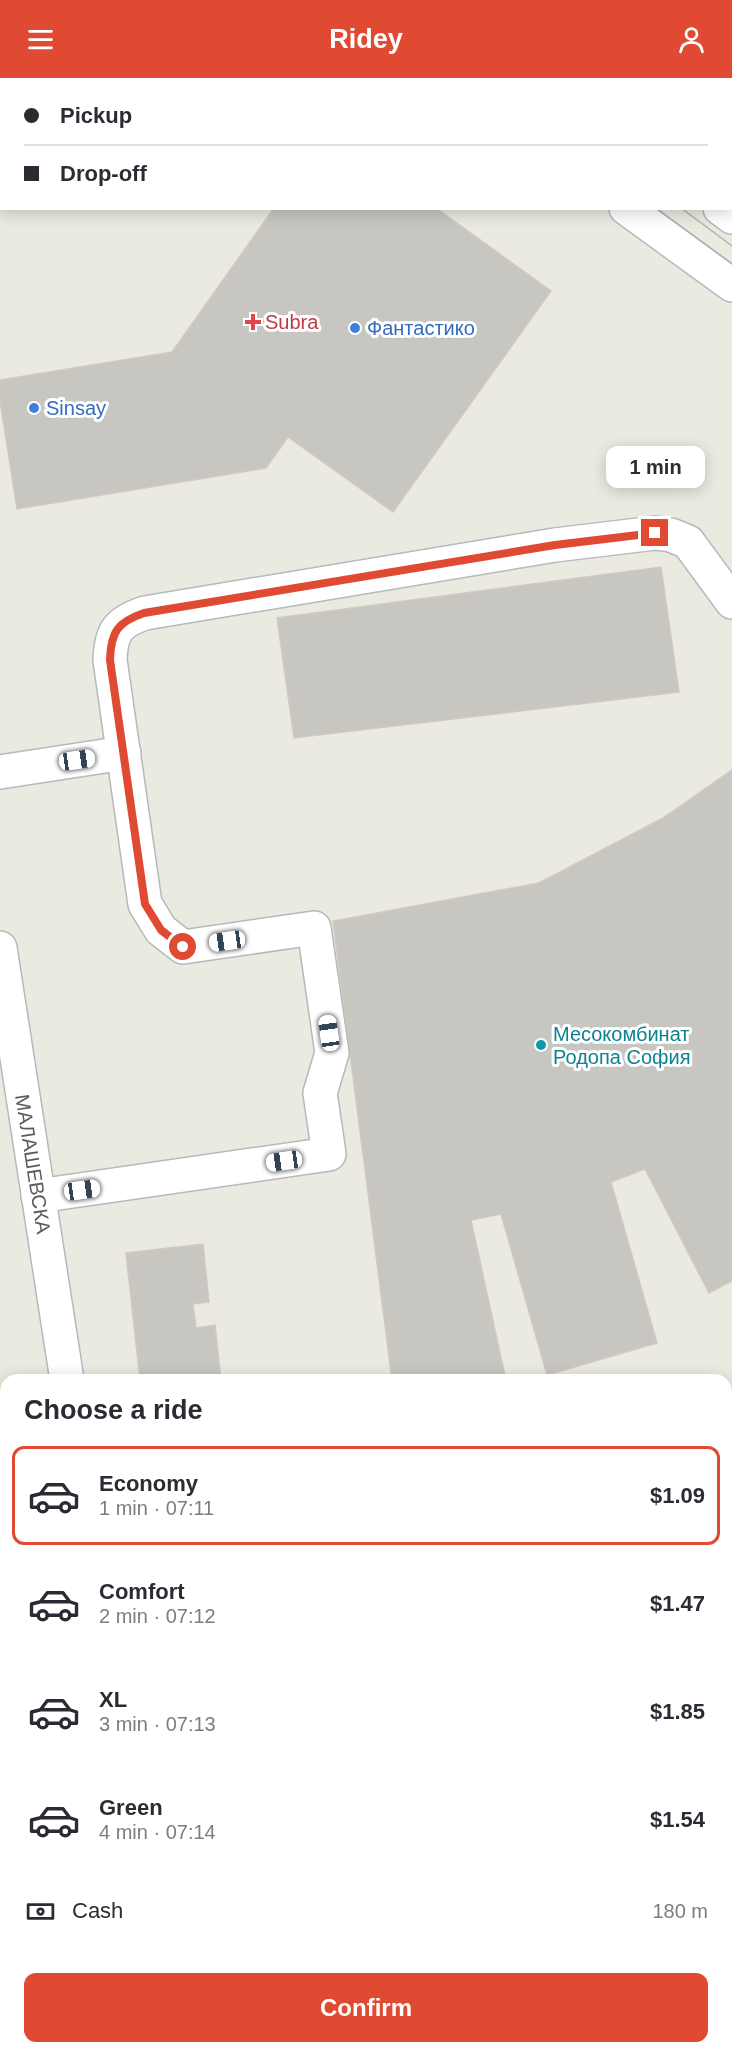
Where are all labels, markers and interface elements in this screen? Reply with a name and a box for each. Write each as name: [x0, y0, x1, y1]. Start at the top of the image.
icon: menu: [24, 23, 57, 56]
icon: person: [675, 23, 708, 56]
text: Ridey: [329, 24, 403, 54]
text: Pickup: [60, 103, 132, 128]
text: Drop-off: [60, 161, 147, 186]
place label: Subra: [265, 311, 319, 333]
marker: Subra: [246, 315, 260, 329]
place label: Фантастико: [367, 317, 475, 339]
marker: Фантастико: [348, 321, 362, 335]
place label: Sinsay: [46, 397, 106, 419]
marker: Sinsay: [27, 401, 41, 415]
callout: 1 min: [606, 446, 704, 488]
text: 1 min: [629, 456, 682, 478]
route end: [641, 519, 668, 546]
car: [58, 749, 96, 771]
car: [208, 930, 246, 952]
route start: [169, 933, 196, 960]
car: [318, 1014, 340, 1052]
place label: Месокомбинат Родопа София: [553, 1023, 690, 1068]
marker: Месокомбинат Родопа София: [534, 1038, 548, 1052]
street label: МАЛАШЕВСКА: [11, 1093, 55, 1236]
car: [265, 1150, 303, 1172]
car: [63, 1179, 101, 1201]
text: Choose a ride: [24, 1395, 203, 1425]
icon: car: [27, 1469, 81, 1523]
text: Economy: [99, 1471, 198, 1496]
text: $1.09: [650, 1483, 705, 1508]
text: 1 min · 07:11: [99, 1497, 214, 1519]
icon: car: [27, 1577, 81, 1631]
text: Comfort: [99, 1579, 185, 1604]
text: $1.47: [650, 1591, 705, 1616]
text: 2 min · 07:12: [99, 1605, 216, 1627]
icon: car: [27, 1685, 81, 1739]
text: XL: [99, 1687, 127, 1712]
text: $1.85: [650, 1699, 705, 1724]
text: 3 min · 07:13: [99, 1713, 216, 1735]
icon: car: [27, 1793, 81, 1847]
text: Green: [99, 1795, 163, 1820]
text: $1.54: [650, 1807, 705, 1832]
text: 4 min · 07:14: [99, 1821, 216, 1843]
icon: cash: [24, 1895, 57, 1928]
text: Cash: [72, 1898, 123, 1923]
text: 180 m: [652, 1900, 708, 1922]
button: Confirm: [24, 1973, 708, 2042]

